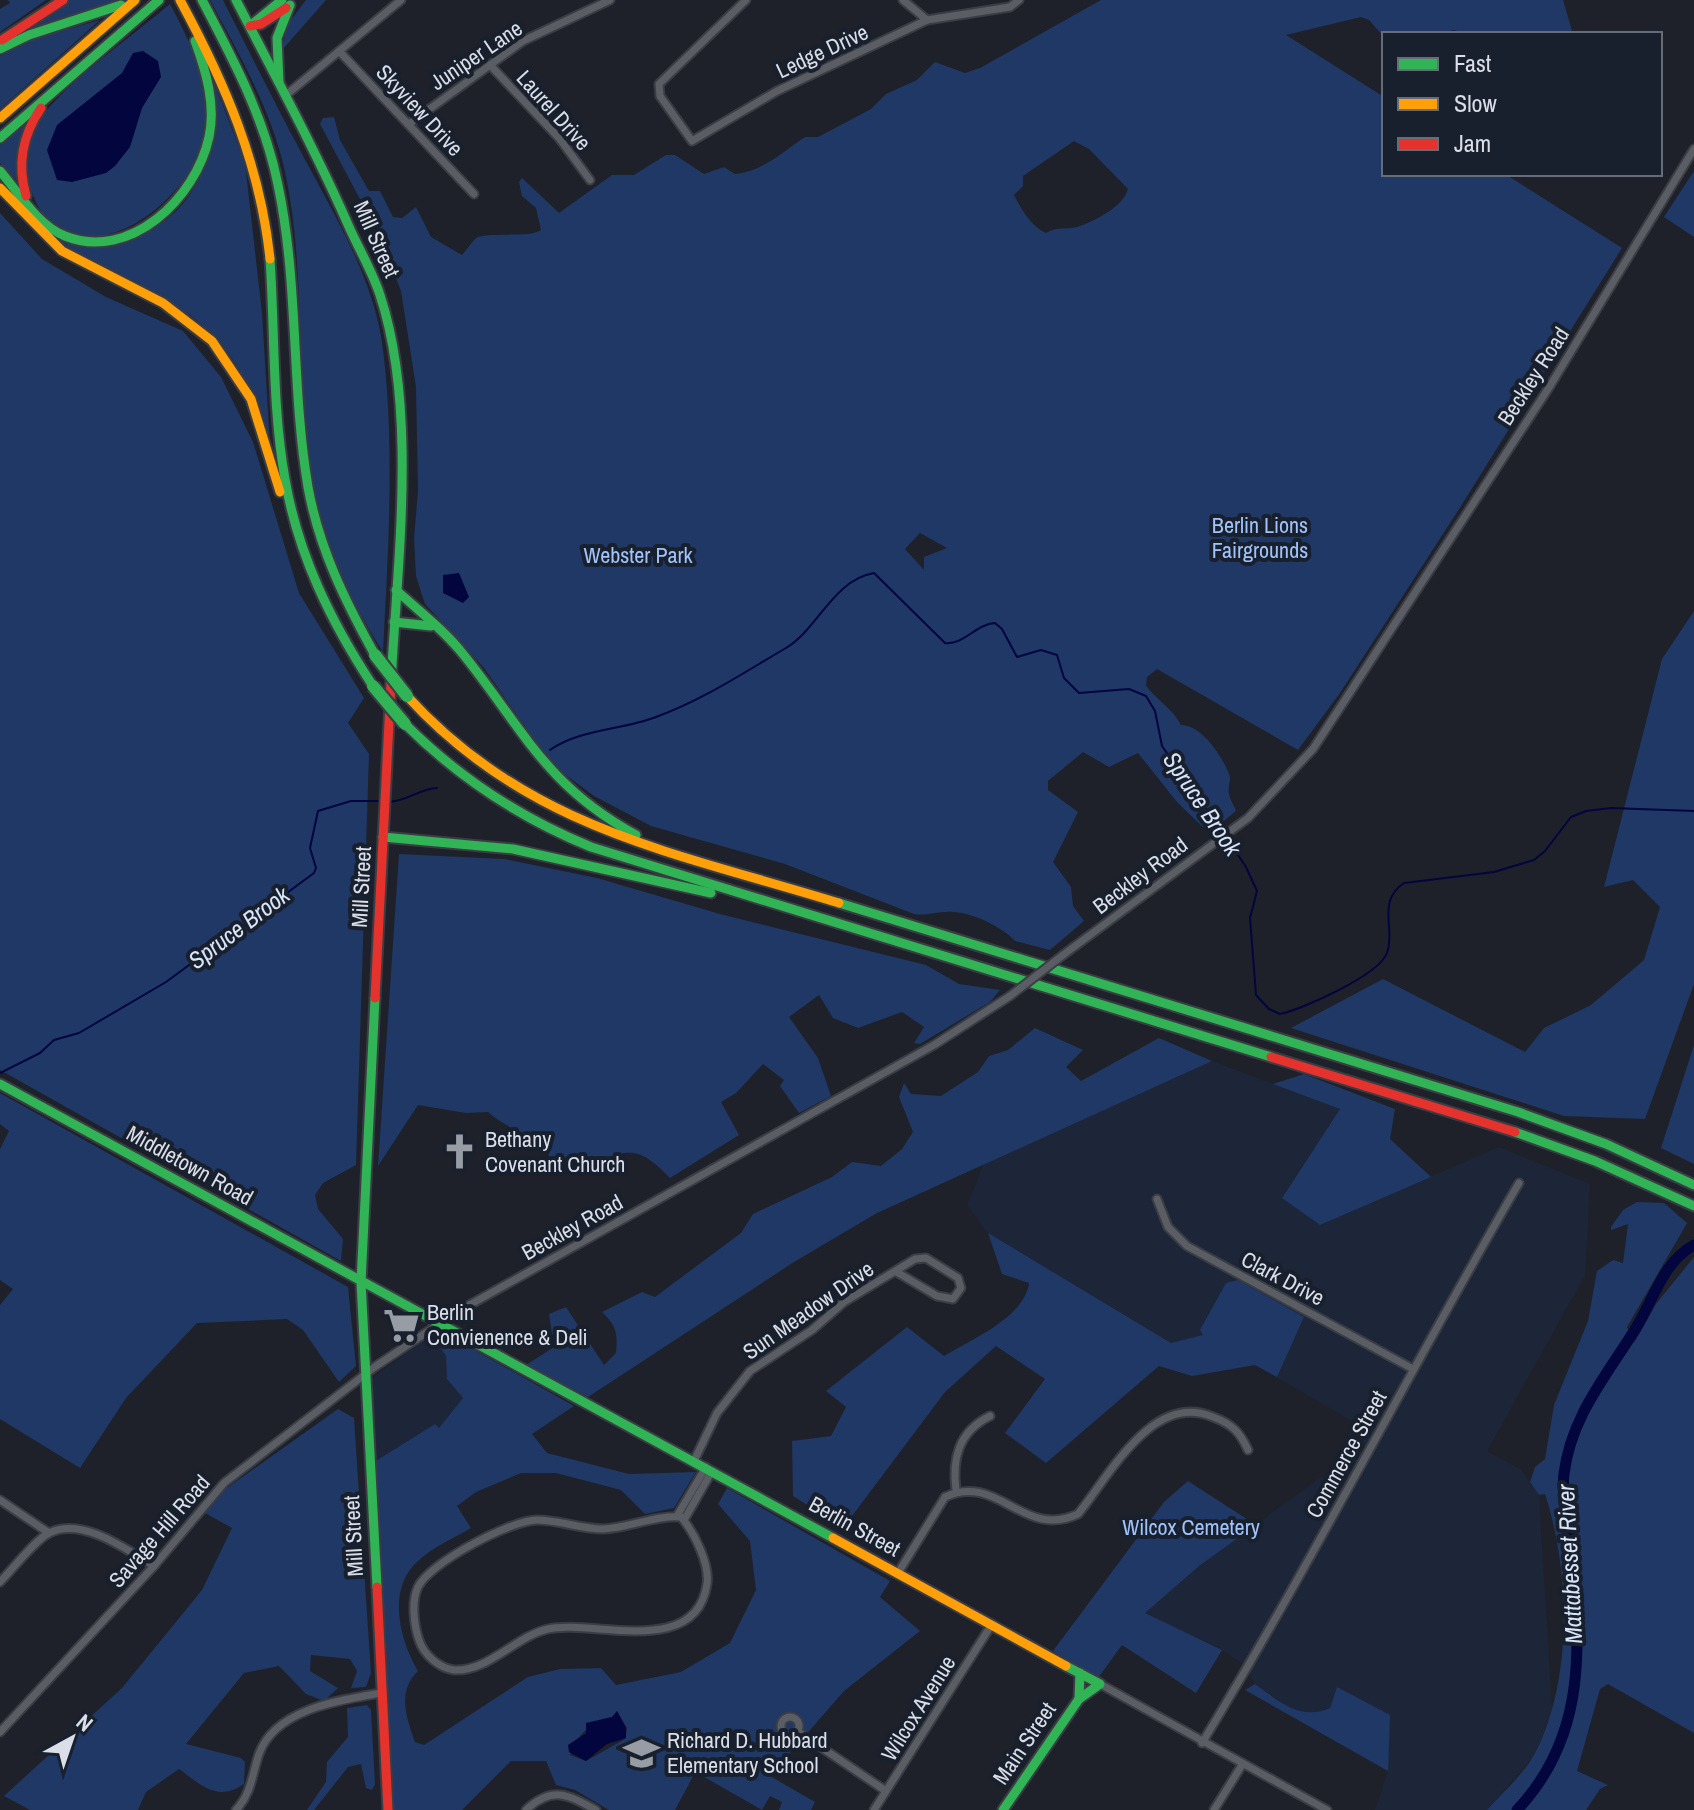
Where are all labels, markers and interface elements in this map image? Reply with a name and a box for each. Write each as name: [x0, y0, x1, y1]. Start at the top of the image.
street label: Juniper Lane: [424, 13, 528, 97]
street label: Ledge Drive: [771, 17, 873, 85]
legend: [1382, 32, 1662, 176]
text: Fast: [1454, 47, 1492, 79]
street label: Skyview Drive: [370, 58, 470, 162]
street label: Laurel Drive: [510, 63, 598, 157]
text: Slow: [1454, 87, 1497, 119]
text: Jam: [1454, 127, 1491, 159]
street label: Mill Street: [347, 196, 407, 282]
street label: Beckley Road: [1490, 321, 1576, 431]
park label: Berlin Lions Fairgrounds: [1212, 510, 1308, 565]
park label: Webster Park: [584, 540, 693, 570]
water label: Spruce Brook: [1156, 745, 1250, 863]
street label: Beckley Road: [1087, 830, 1193, 920]
street label: Mill Street: [344, 846, 378, 928]
water label: Spruce Brook: [181, 878, 297, 976]
street label: Middletown Road: [121, 1118, 259, 1212]
place label: Bethany Covenant Church: [485, 1124, 625, 1179]
church icon: Bethany Covenant Church: [440, 1133, 478, 1171]
street label: Beckley Road: [516, 1187, 628, 1267]
street label: Clark Drive: [1236, 1244, 1330, 1312]
street label: Sun Meadow Drive: [737, 1254, 879, 1366]
place label: Berlin Convienence & Deli: [427, 1297, 587, 1352]
supermarket icon: Berlin Convienence & Deli: [382, 1306, 420, 1344]
street label: Commerce Street: [1299, 1385, 1393, 1523]
street label: Savage Hill Road: [102, 1468, 216, 1594]
water label: Mattabesset River: [1549, 1482, 1589, 1645]
street label: Berlin Street: [804, 1489, 906, 1563]
street label: Mill Street: [336, 1495, 370, 1577]
park label: Wilcox Cemetery: [1122, 1512, 1260, 1542]
street label: Wilcox Avenue: [874, 1650, 962, 1766]
street label: Main Street: [985, 1696, 1063, 1790]
north arrow: [32, 1698, 112, 1778]
text: N: [70, 1707, 99, 1738]
place label: Richard D. Hubbard Elementary School: [667, 1725, 827, 1780]
school or university icon: Richard D. Hubbard Elementary School: [622, 1734, 660, 1772]

